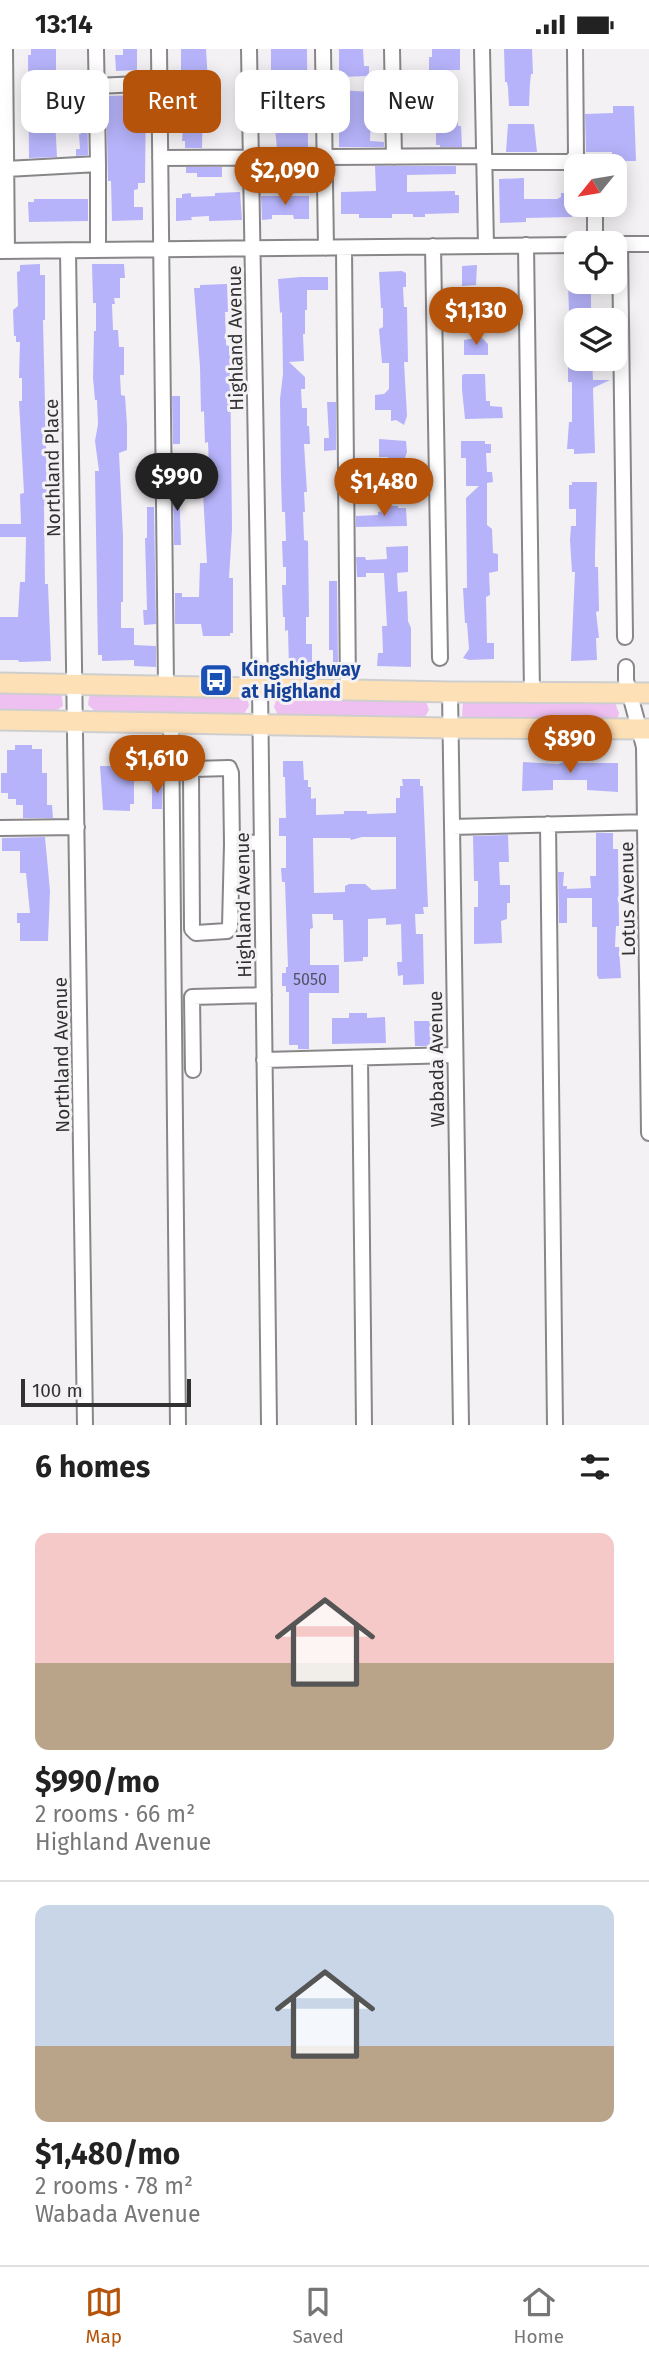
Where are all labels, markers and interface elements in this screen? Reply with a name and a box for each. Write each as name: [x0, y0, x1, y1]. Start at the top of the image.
text: 13:14: [35, 9, 93, 40]
chip: Buy: [21, 70, 109, 133]
chip: Rent: [123, 70, 221, 133]
chip: Filters: [235, 70, 350, 133]
chip: New: [364, 70, 458, 133]
pin: $2,090: [228, 148, 342, 207]
north arrow: [564, 154, 626, 217]
map controls: [564, 154, 627, 371]
text: $2,090: [250, 156, 320, 184]
button: locate: [564, 231, 627, 294]
street label: Highland Avenue: [223, 265, 248, 411]
pin: $1,130: [419, 287, 533, 347]
text: $1,130: [445, 296, 507, 324]
button: layers: [564, 308, 627, 371]
street label: Northland Place: [40, 399, 65, 537]
pin: $990: [136, 454, 218, 513]
pin: $1,480: [327, 459, 441, 518]
text: $990: [151, 462, 203, 490]
text: $1,480: [350, 467, 418, 495]
place label: Kingshighway at Highland: [241, 658, 361, 703]
bus stop icon: Kingshighway at Highland: [197, 661, 235, 699]
pin: $890: [529, 715, 611, 775]
text: $890: [544, 724, 596, 752]
pin: $1,610: [100, 735, 214, 795]
text: $1,610: [125, 744, 189, 772]
street label: Highland Avenue: [231, 832, 256, 978]
street label: Lotus Avenue: [615, 841, 640, 957]
house number: 5050: [293, 970, 327, 989]
street label: Northland Avenue: [49, 977, 74, 1133]
street label: Wabada Avenue: [424, 990, 449, 1128]
scale bar: [21, 1376, 191, 1408]
text: 100 m: [32, 1379, 83, 1402]
icon: filters: [576, 1448, 614, 1486]
text: 6 homes: [35, 1449, 150, 1485]
icon: home: [262, 1579, 388, 1705]
text: $990/mo: [35, 1764, 160, 1800]
text: 2 rooms · 66 m²: [35, 1800, 195, 1828]
text: Highland Avenue: [35, 1828, 211, 1856]
icon: home: [262, 1951, 388, 2077]
text: $1,480/mo: [35, 2136, 180, 2172]
text: 2 rooms · 78 m²: [35, 2172, 193, 2200]
text: Wabada Avenue: [35, 2200, 200, 2228]
tab: Map: [85, 2283, 123, 2348]
tab: Saved: [292, 2283, 344, 2348]
tab: Home: [514, 2283, 564, 2348]

